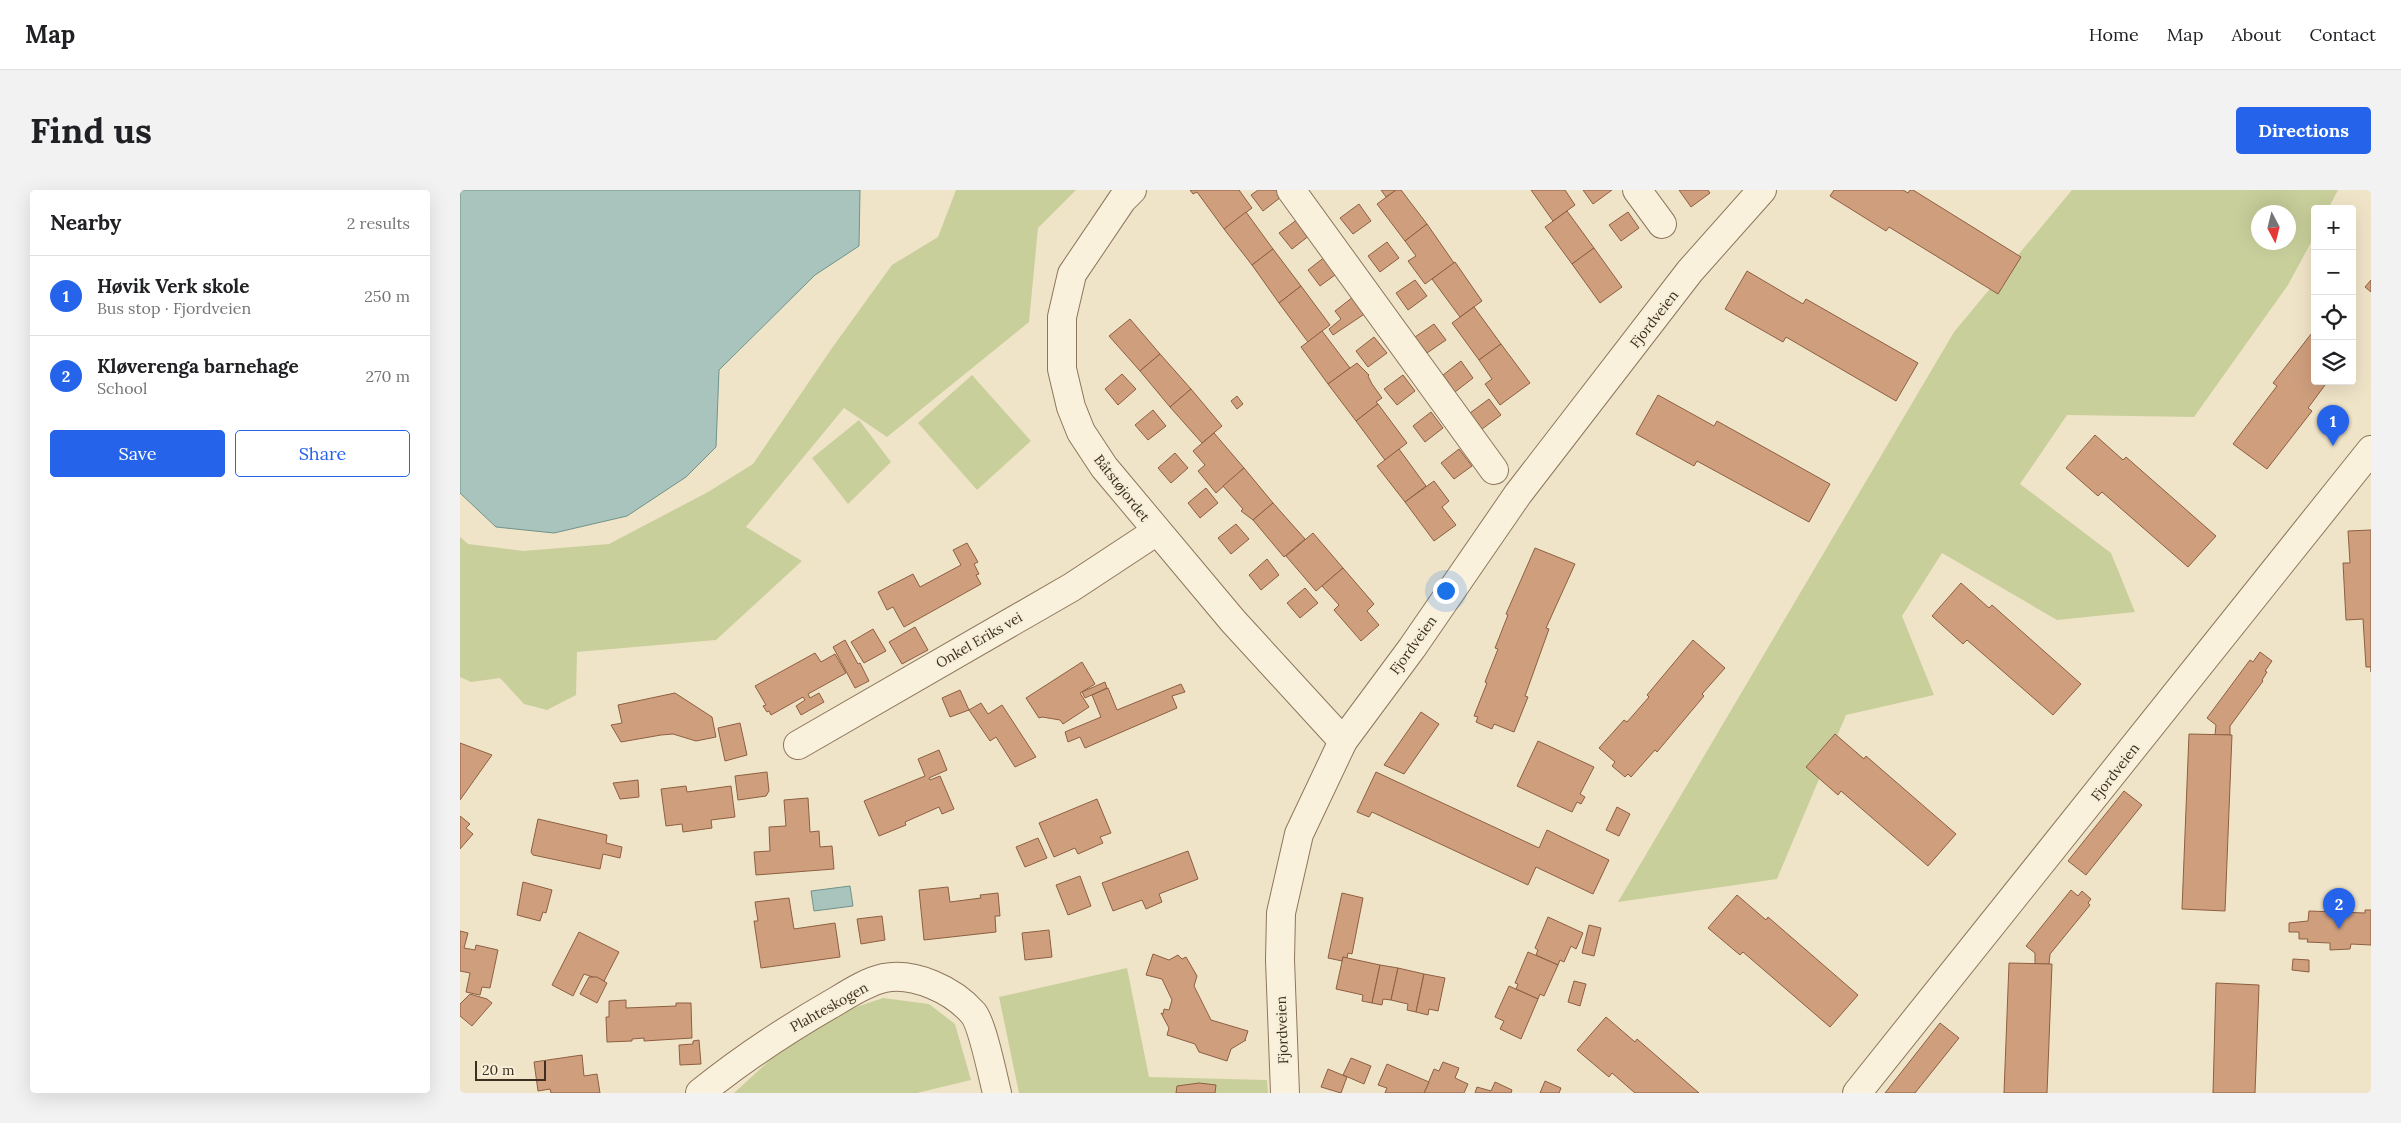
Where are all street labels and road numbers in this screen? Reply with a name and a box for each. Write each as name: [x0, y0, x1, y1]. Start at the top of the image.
street label: Fjordveien: [1626, 286, 1682, 351]
street label: Båtstøjordet: [1090, 451, 1154, 526]
street label: Onkel Eriks vei: [932, 608, 1026, 672]
street label: Fjordveien: [1386, 612, 1441, 678]
street label: Fjordveien: [2087, 739, 2143, 804]
street label: Plahteskogen: [787, 978, 872, 1036]
street label: Fjordveien: [1272, 995, 1292, 1064]

